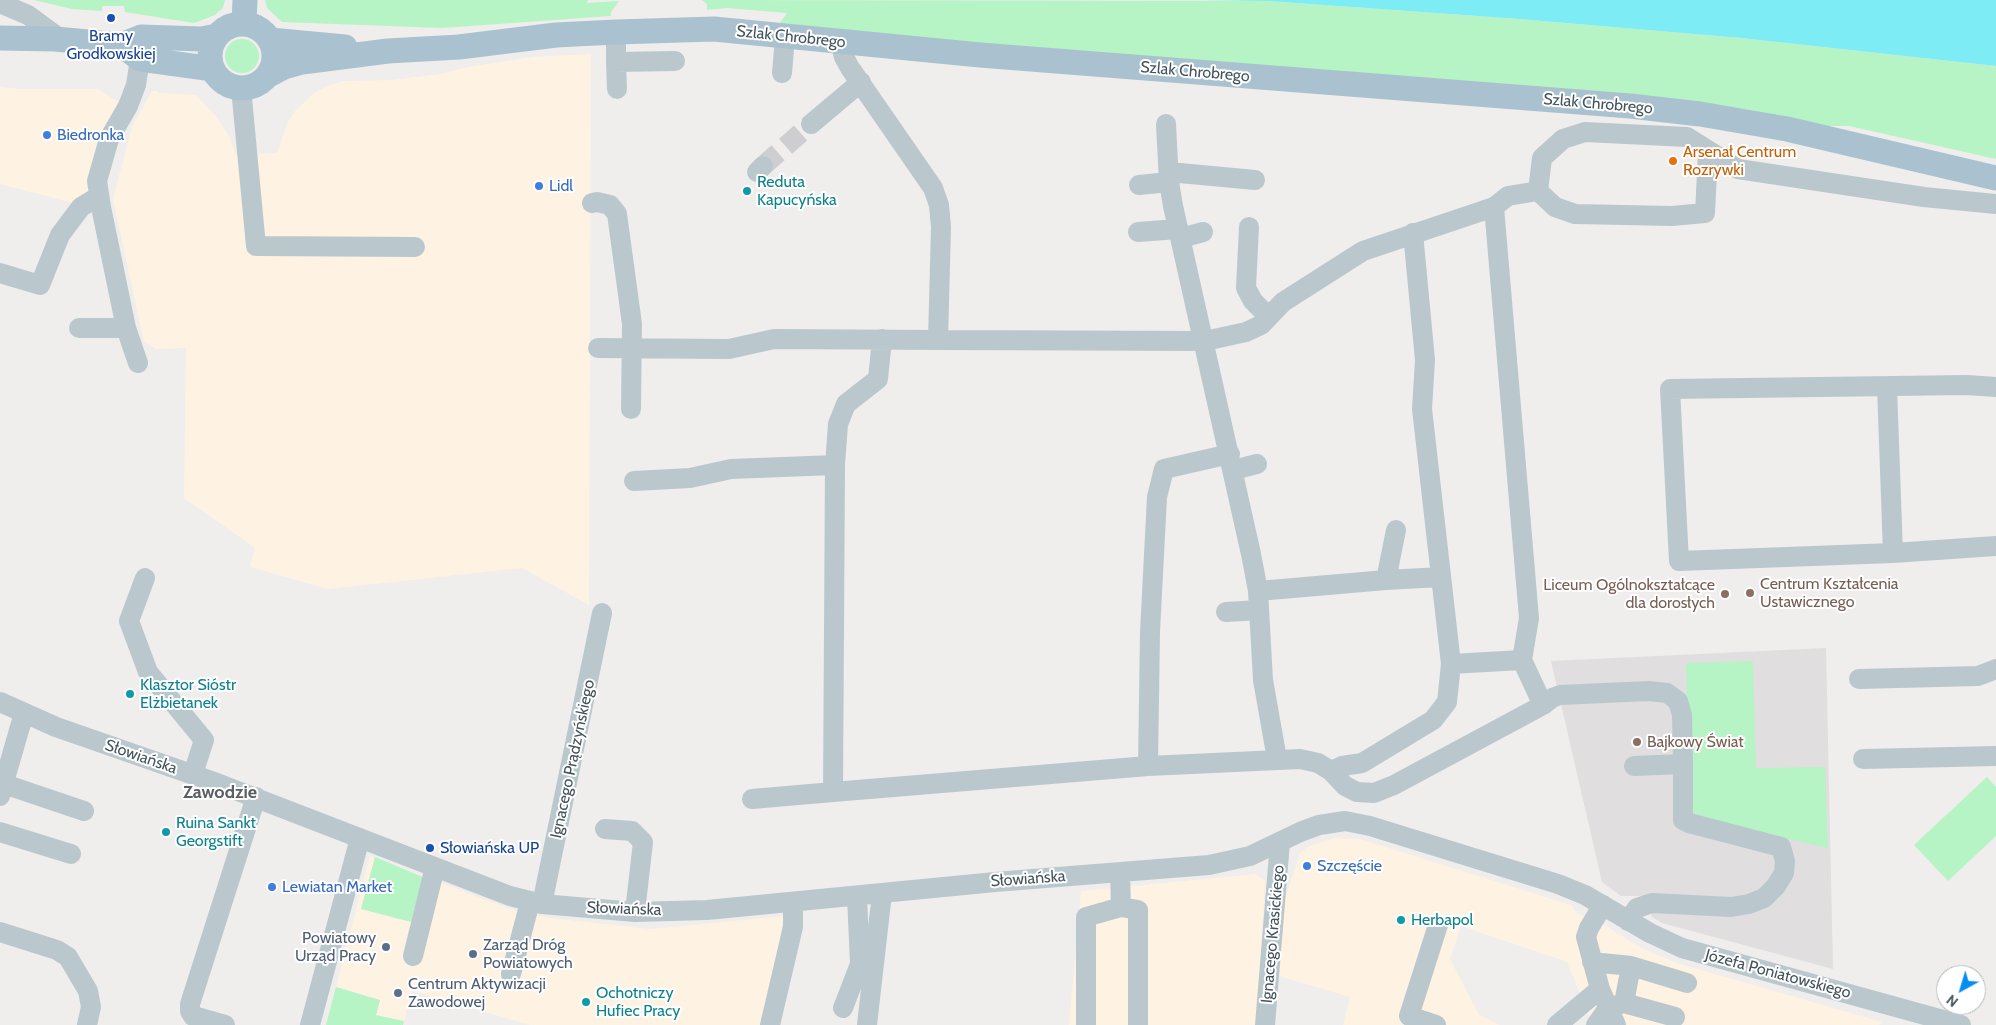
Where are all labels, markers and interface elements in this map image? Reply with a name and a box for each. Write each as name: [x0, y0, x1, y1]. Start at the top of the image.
marker: Bramy Grodkowskiej: [105, 12, 117, 24]
street label: Szlak Chrobrego: [735, 22, 847, 52]
place label: Bramy Grodkowskiej: [66, 26, 156, 64]
street label: Szlak Chrobrego: [1139, 58, 1251, 86]
street label: Szlak Chrobrego: [1542, 90, 1654, 118]
place label: Biedronka: [57, 125, 124, 145]
marker: Biedronka: [41, 129, 53, 141]
place label: Arsenał Centrum Rozrywki: [1683, 142, 1796, 180]
marker: Arsenał Centrum Rozrywki: [1667, 155, 1679, 167]
place label: Reduta Kapucyńska: [757, 172, 837, 210]
place label: Lidl: [549, 176, 573, 196]
marker: Lidl: [533, 180, 545, 192]
marker: Reduta Kapucyńska: [741, 185, 753, 197]
place label: Centrum Kształcenia Ustawicznego: [1760, 574, 1899, 612]
place label: Liceum Ogólnokształcące dla dorosłych: [1543, 575, 1715, 613]
marker: Centrum Kształcenia Ustawicznego: [1744, 587, 1756, 599]
marker: Liceum Ogólnokształcące dla dorosłych: [1719, 588, 1731, 600]
place label: Klasztor Sióstr Elżbietanek: [140, 675, 236, 713]
street label: Ignacego Prądzyńskiego: [547, 678, 599, 840]
marker: Klasztor Sióstr Elżbietanek: [124, 688, 136, 700]
place label: Bajkowy Świat: [1647, 732, 1744, 752]
street label: Słowiańska: [102, 736, 180, 778]
marker: Bajkowy Świat: [1631, 736, 1643, 748]
district label: Zawodzie: [183, 782, 257, 804]
place label: Ruina Sankt Georgstift: [176, 813, 256, 851]
marker: Ruina Sankt Georgstift: [160, 826, 172, 838]
place label: Słowiańska UP: [440, 838, 539, 858]
marker: Słowiańska UP: [424, 842, 436, 854]
place label: Szczęście: [1317, 856, 1382, 876]
marker: Szczęście: [1301, 860, 1313, 872]
street label: Ignacego Krasickiego: [1257, 864, 1289, 1004]
street label: Słowiańska: [990, 867, 1066, 891]
place label: Lewiatan Market: [282, 877, 392, 897]
marker: Lewiatan Market: [266, 881, 278, 893]
street label: Słowiańska: [586, 898, 662, 920]
place label: Herbapol: [1411, 910, 1473, 930]
marker: Herbapol: [1395, 914, 1407, 926]
place label: Powiatowy Urząd Pracy: [295, 928, 376, 966]
place label: Zarząd Dróg Powiatowych: [483, 935, 573, 973]
marker: Powiatowy Urząd Pracy: [380, 941, 392, 953]
street label: Józefa Poniatowskiego: [1703, 945, 1853, 1003]
marker: Zarząd Dróg Powiatowych: [467, 948, 479, 960]
north arrow: [1936, 965, 1986, 1015]
place label: Centrum Aktywizacji Zawodowej: [408, 974, 546, 1012]
place label: Ochotniczy Hufiec Pracy: [596, 983, 680, 1021]
marker: Centrum Aktywizacji Zawodowej: [392, 987, 404, 999]
text: N: [1943, 991, 1962, 1011]
marker: Ochotniczy Hufiec Pracy: [580, 996, 592, 1008]

